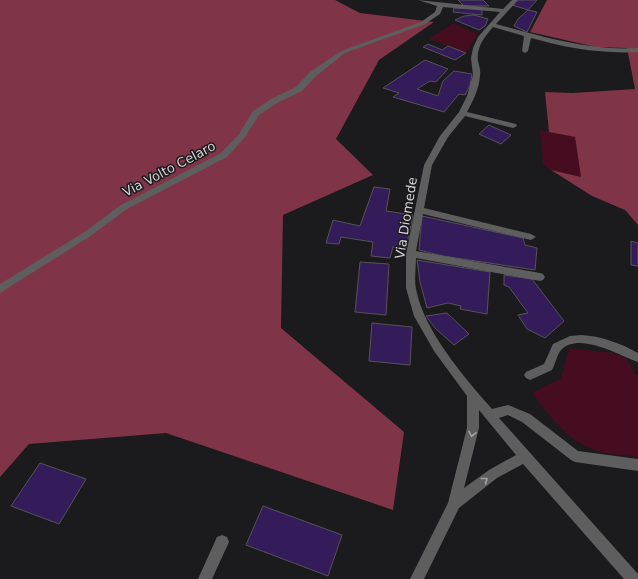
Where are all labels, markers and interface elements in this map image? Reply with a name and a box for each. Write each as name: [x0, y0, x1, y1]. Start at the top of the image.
street label: Via Volto Celaro: [120, 138, 218, 200]
street label: Via Diomede: [392, 176, 420, 260]
one-way arrow: [468, 431, 476, 437]
one-way arrow: [480, 478, 487, 485]

